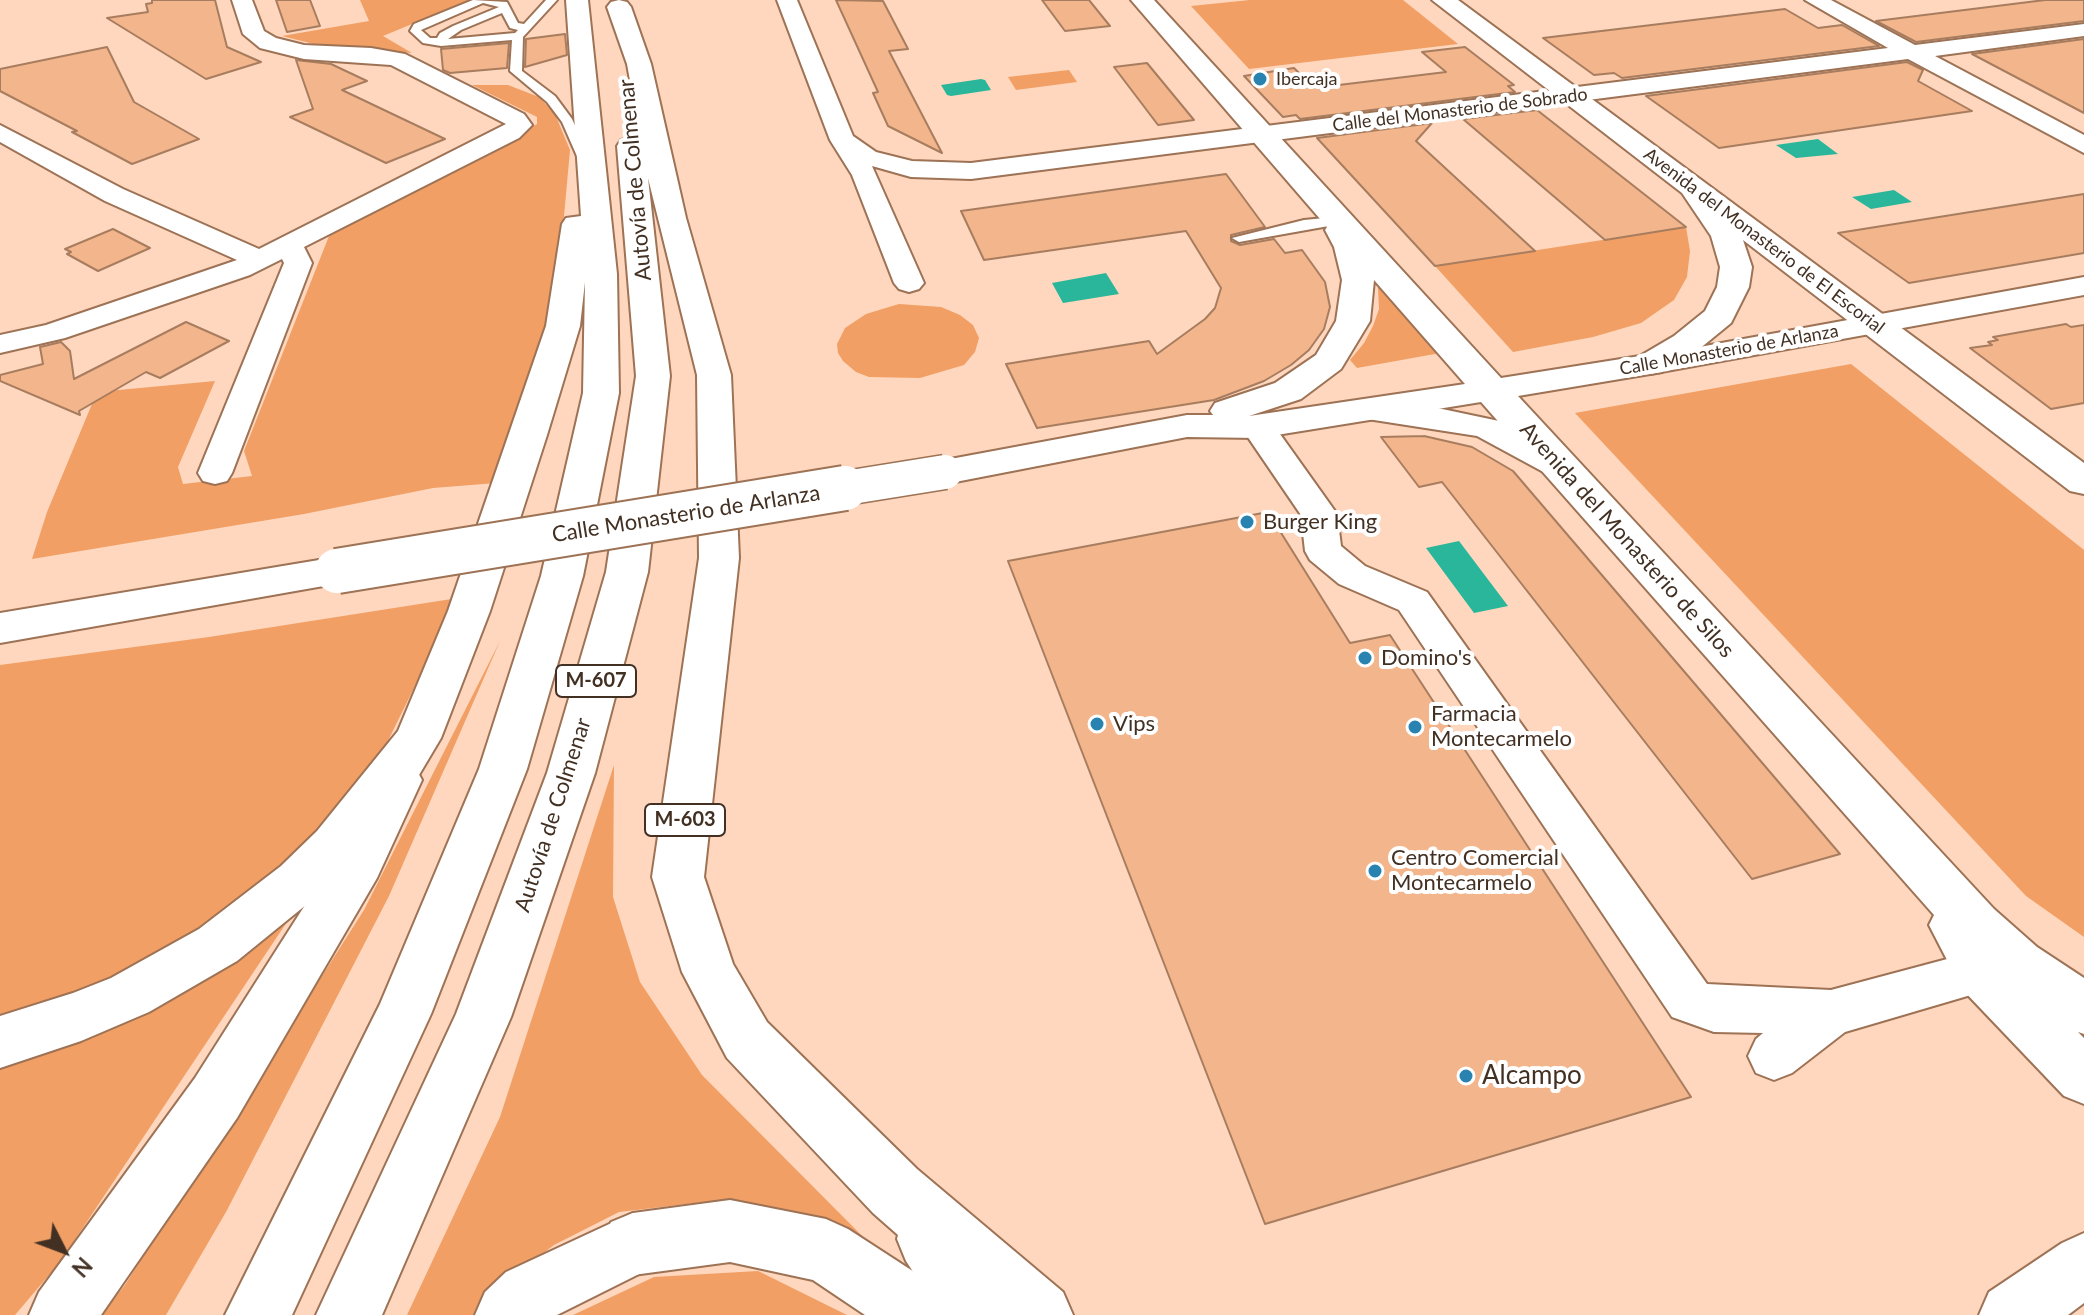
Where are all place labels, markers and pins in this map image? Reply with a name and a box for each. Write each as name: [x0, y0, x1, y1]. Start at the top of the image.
place label: Ibercaja: [1276, 68, 1337, 90]
marker: Ibercaja: [1251, 70, 1269, 88]
place label: Burger King: [1263, 509, 1377, 535]
marker: Burger King: [1238, 513, 1256, 531]
place label: Domino's: [1381, 645, 1472, 671]
marker: Domino's: [1356, 649, 1374, 667]
place label: Farmacia Montecarmelo: [1431, 701, 1572, 752]
place label: Vips: [1113, 711, 1155, 737]
marker: Vips: [1088, 715, 1106, 733]
marker: Farmacia Montecarmelo: [1406, 718, 1424, 736]
place label: Centro Comercial Montecarmelo: [1391, 845, 1559, 896]
marker: Centro Comercial Montecarmelo: [1366, 862, 1384, 880]
place label: Alcampo: [1482, 1060, 1582, 1092]
marker: Alcampo: [1457, 1067, 1475, 1085]

